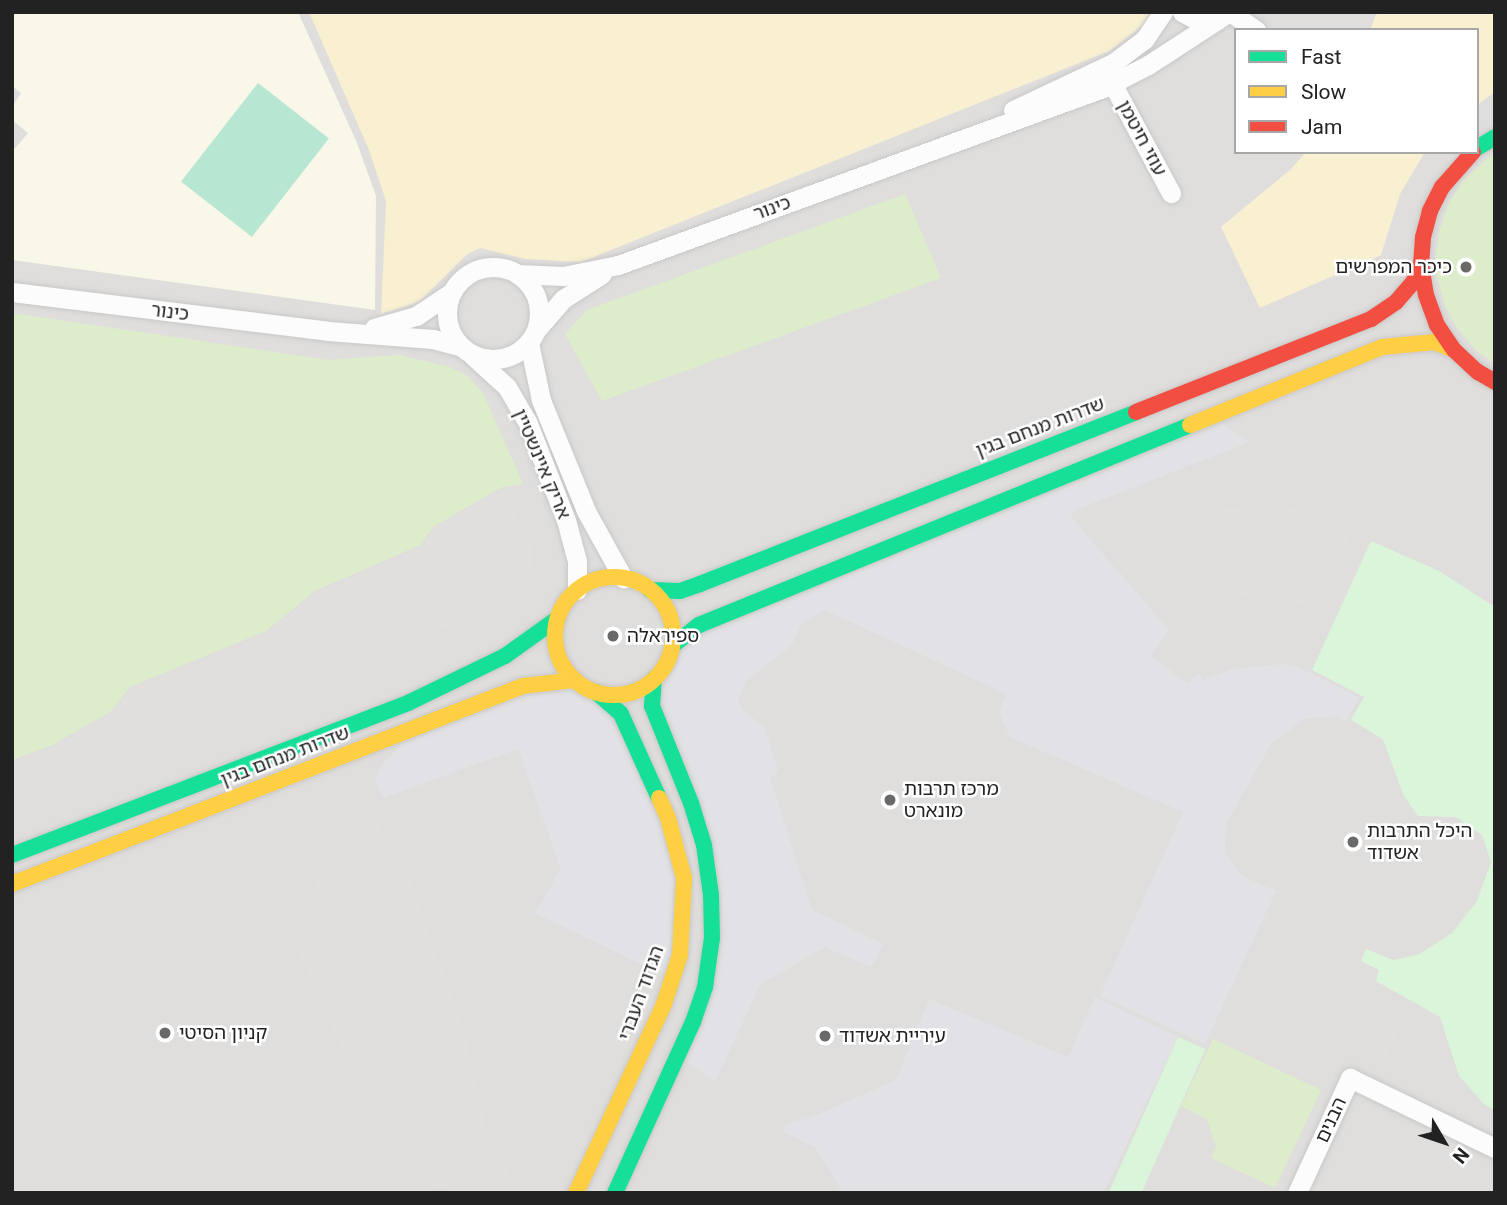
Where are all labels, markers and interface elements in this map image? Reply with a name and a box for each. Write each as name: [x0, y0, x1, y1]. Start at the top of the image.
legend: [1234, 28, 1479, 154]
text: Fast: [1301, 45, 1341, 69]
text: Slow: [1301, 80, 1346, 104]
street label: עוזי חיטמן: [1113, 96, 1171, 180]
text: Jam: [1301, 115, 1342, 139]
street label: כינור: [750, 191, 794, 225]
place label: כיכר המפרשים: [1335, 256, 1452, 278]
marker: כיכר המפרשים: [1458, 259, 1474, 275]
street label: כינור: [150, 298, 190, 326]
street label: שדרות מנחם בגין: [972, 392, 1108, 462]
street label: אריק איינשטיין: [509, 405, 575, 523]
place label: ספיראלה: [627, 625, 699, 647]
marker: ספיראלה: [605, 628, 621, 644]
street label: שדרות מנחם בגין: [217, 721, 353, 791]
place label: מרכז תרבות מונארט: [904, 778, 999, 822]
marker: מרכז תרבות מונארט: [882, 792, 898, 808]
place label: היכל התרבות אשדוד: [1367, 820, 1472, 864]
marker: היכל התרבות אשדוד: [1345, 834, 1361, 850]
street label: הגדוד העברי: [613, 943, 669, 1043]
place label: קניון הסיטי: [179, 1022, 267, 1044]
marker: קניון הסיטי: [157, 1025, 173, 1041]
place label: עיריית אשדוד: [839, 1025, 946, 1047]
marker: עיריית אשדוד: [817, 1028, 833, 1044]
street label: הבנים: [1311, 1094, 1351, 1146]
north arrow: [1409, 1107, 1479, 1177]
text: N: [1448, 1143, 1474, 1168]

